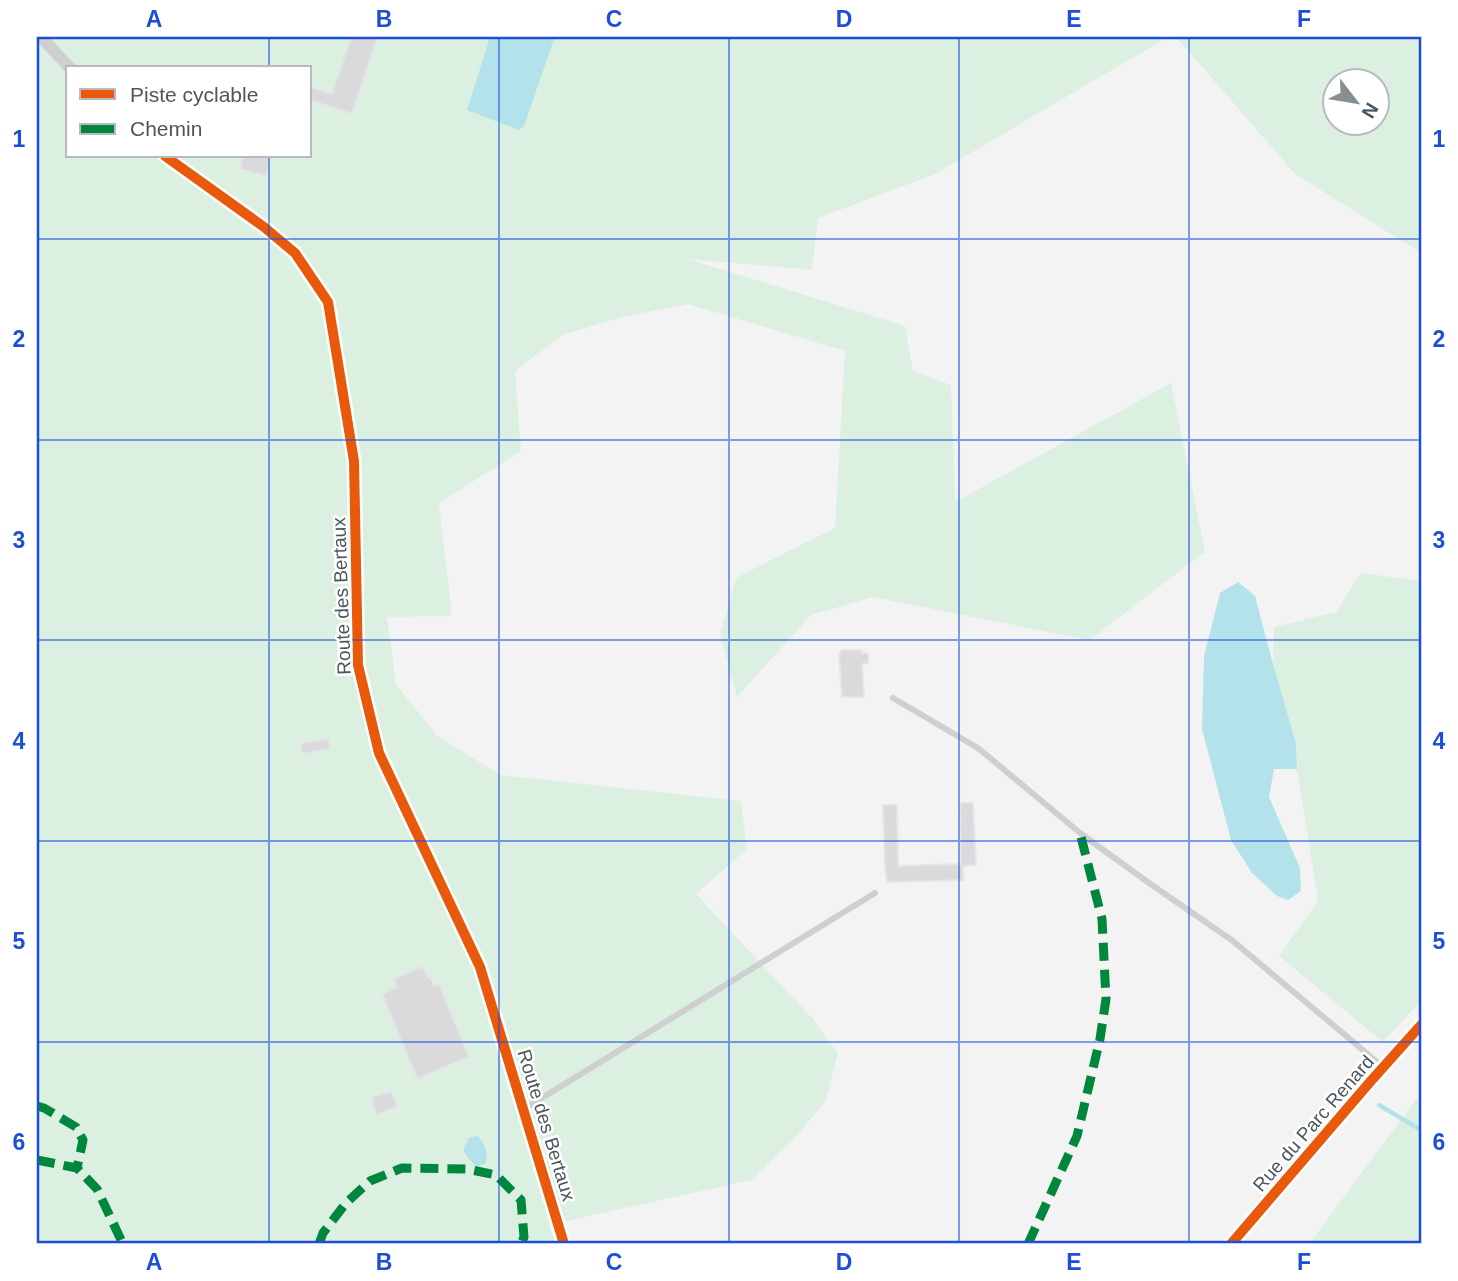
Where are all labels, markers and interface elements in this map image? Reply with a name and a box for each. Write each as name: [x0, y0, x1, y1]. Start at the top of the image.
text: A: [146, 6, 162, 32]
text: B: [376, 6, 392, 32]
text: C: [606, 6, 622, 32]
text: D: [836, 6, 852, 32]
text: E: [1066, 6, 1082, 32]
text: F: [1297, 6, 1311, 32]
legend: [66, 66, 312, 158]
north arrow: [1322, 66, 1392, 136]
text: Piste cyclable: [130, 83, 258, 106]
text: N: [1358, 99, 1383, 122]
text: Chemin: [130, 117, 202, 140]
text: 1: [13, 126, 26, 152]
text: 1: [1433, 126, 1446, 152]
text: 2: [13, 326, 25, 352]
text: 2: [1433, 326, 1445, 352]
street label: Route des Bertaux: [328, 516, 355, 675]
text: 3: [13, 527, 25, 553]
text: 3: [1433, 527, 1445, 553]
text: 4: [13, 728, 26, 754]
text: 4: [1433, 728, 1446, 754]
text: 5: [13, 928, 26, 954]
text: 5: [1433, 928, 1446, 954]
street label: Route des Bertaux: [513, 1047, 580, 1204]
street label: Rue du Parc Renard: [1249, 1051, 1378, 1196]
text: 6: [13, 1129, 25, 1155]
text: 6: [1433, 1129, 1445, 1155]
text: A: [146, 1249, 162, 1275]
text: B: [376, 1249, 392, 1275]
text: C: [606, 1249, 622, 1275]
text: D: [836, 1249, 852, 1275]
text: E: [1066, 1249, 1082, 1275]
text: F: [1297, 1249, 1311, 1275]

